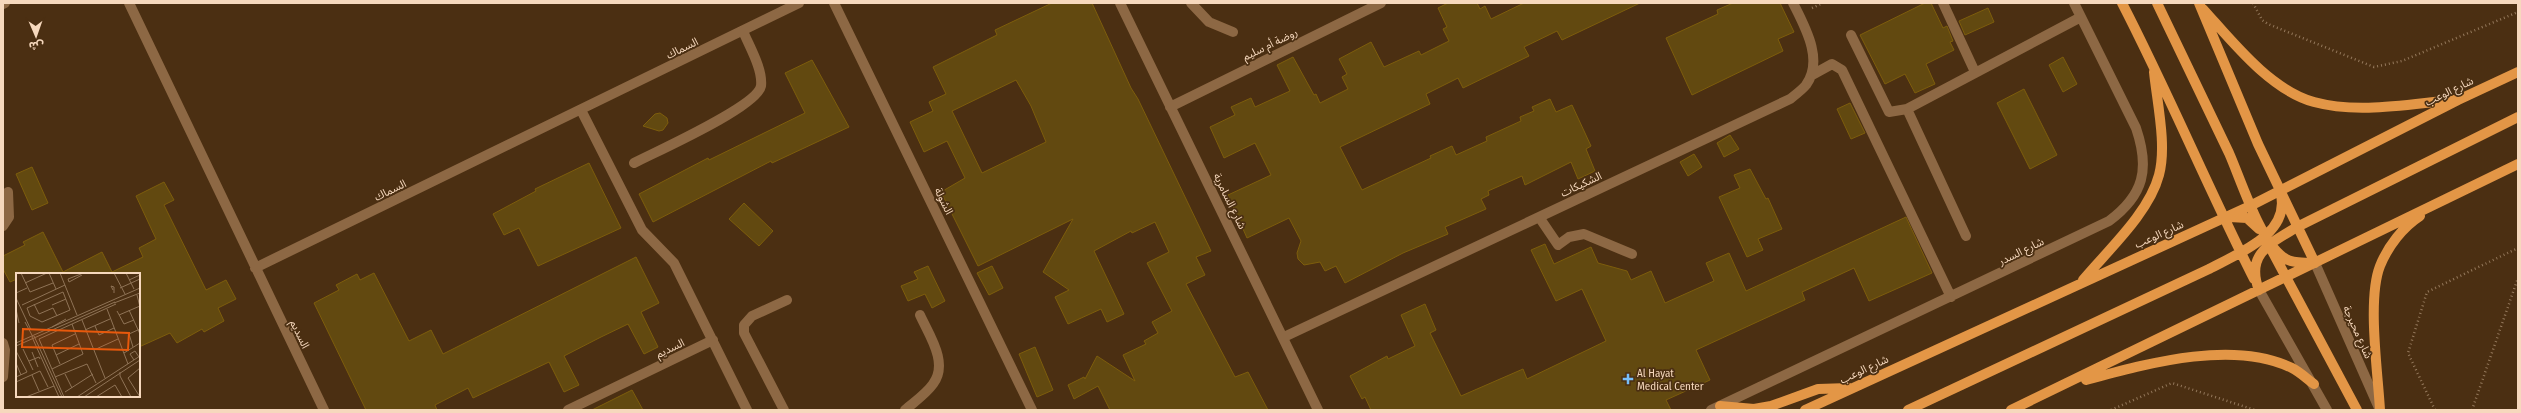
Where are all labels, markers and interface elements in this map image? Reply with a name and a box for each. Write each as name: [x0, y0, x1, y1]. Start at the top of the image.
north arrow: [16, 16, 56, 56]
street label: روضة أم سليم: [1240, 25, 1301, 65]
street label: السماك: [664, 35, 700, 62]
text: ش: [29, 39, 44, 52]
street label: شارع الوعب: [2423, 74, 2476, 110]
street label: الشكيكات: [1558, 169, 1604, 200]
street label: شارع السامرية: [1210, 171, 1249, 232]
street label: السماك: [372, 177, 408, 204]
street label: الشولة: [932, 186, 956, 217]
street label: شارع الوعب: [2133, 218, 2186, 252]
street label: شارع السدر: [1996, 235, 2047, 269]
inset map: [16, 273, 140, 397]
street label: شارع محيرجة: [2339, 304, 2375, 361]
street label: السديم: [285, 318, 312, 351]
street label: السديم: [654, 336, 687, 363]
street label: شارع الوعب: [1838, 352, 1891, 387]
place label: Al Hayat Medical Center: [1637, 367, 1704, 393]
marker: Al Hayat Medical Center: [1622, 373, 1634, 385]

